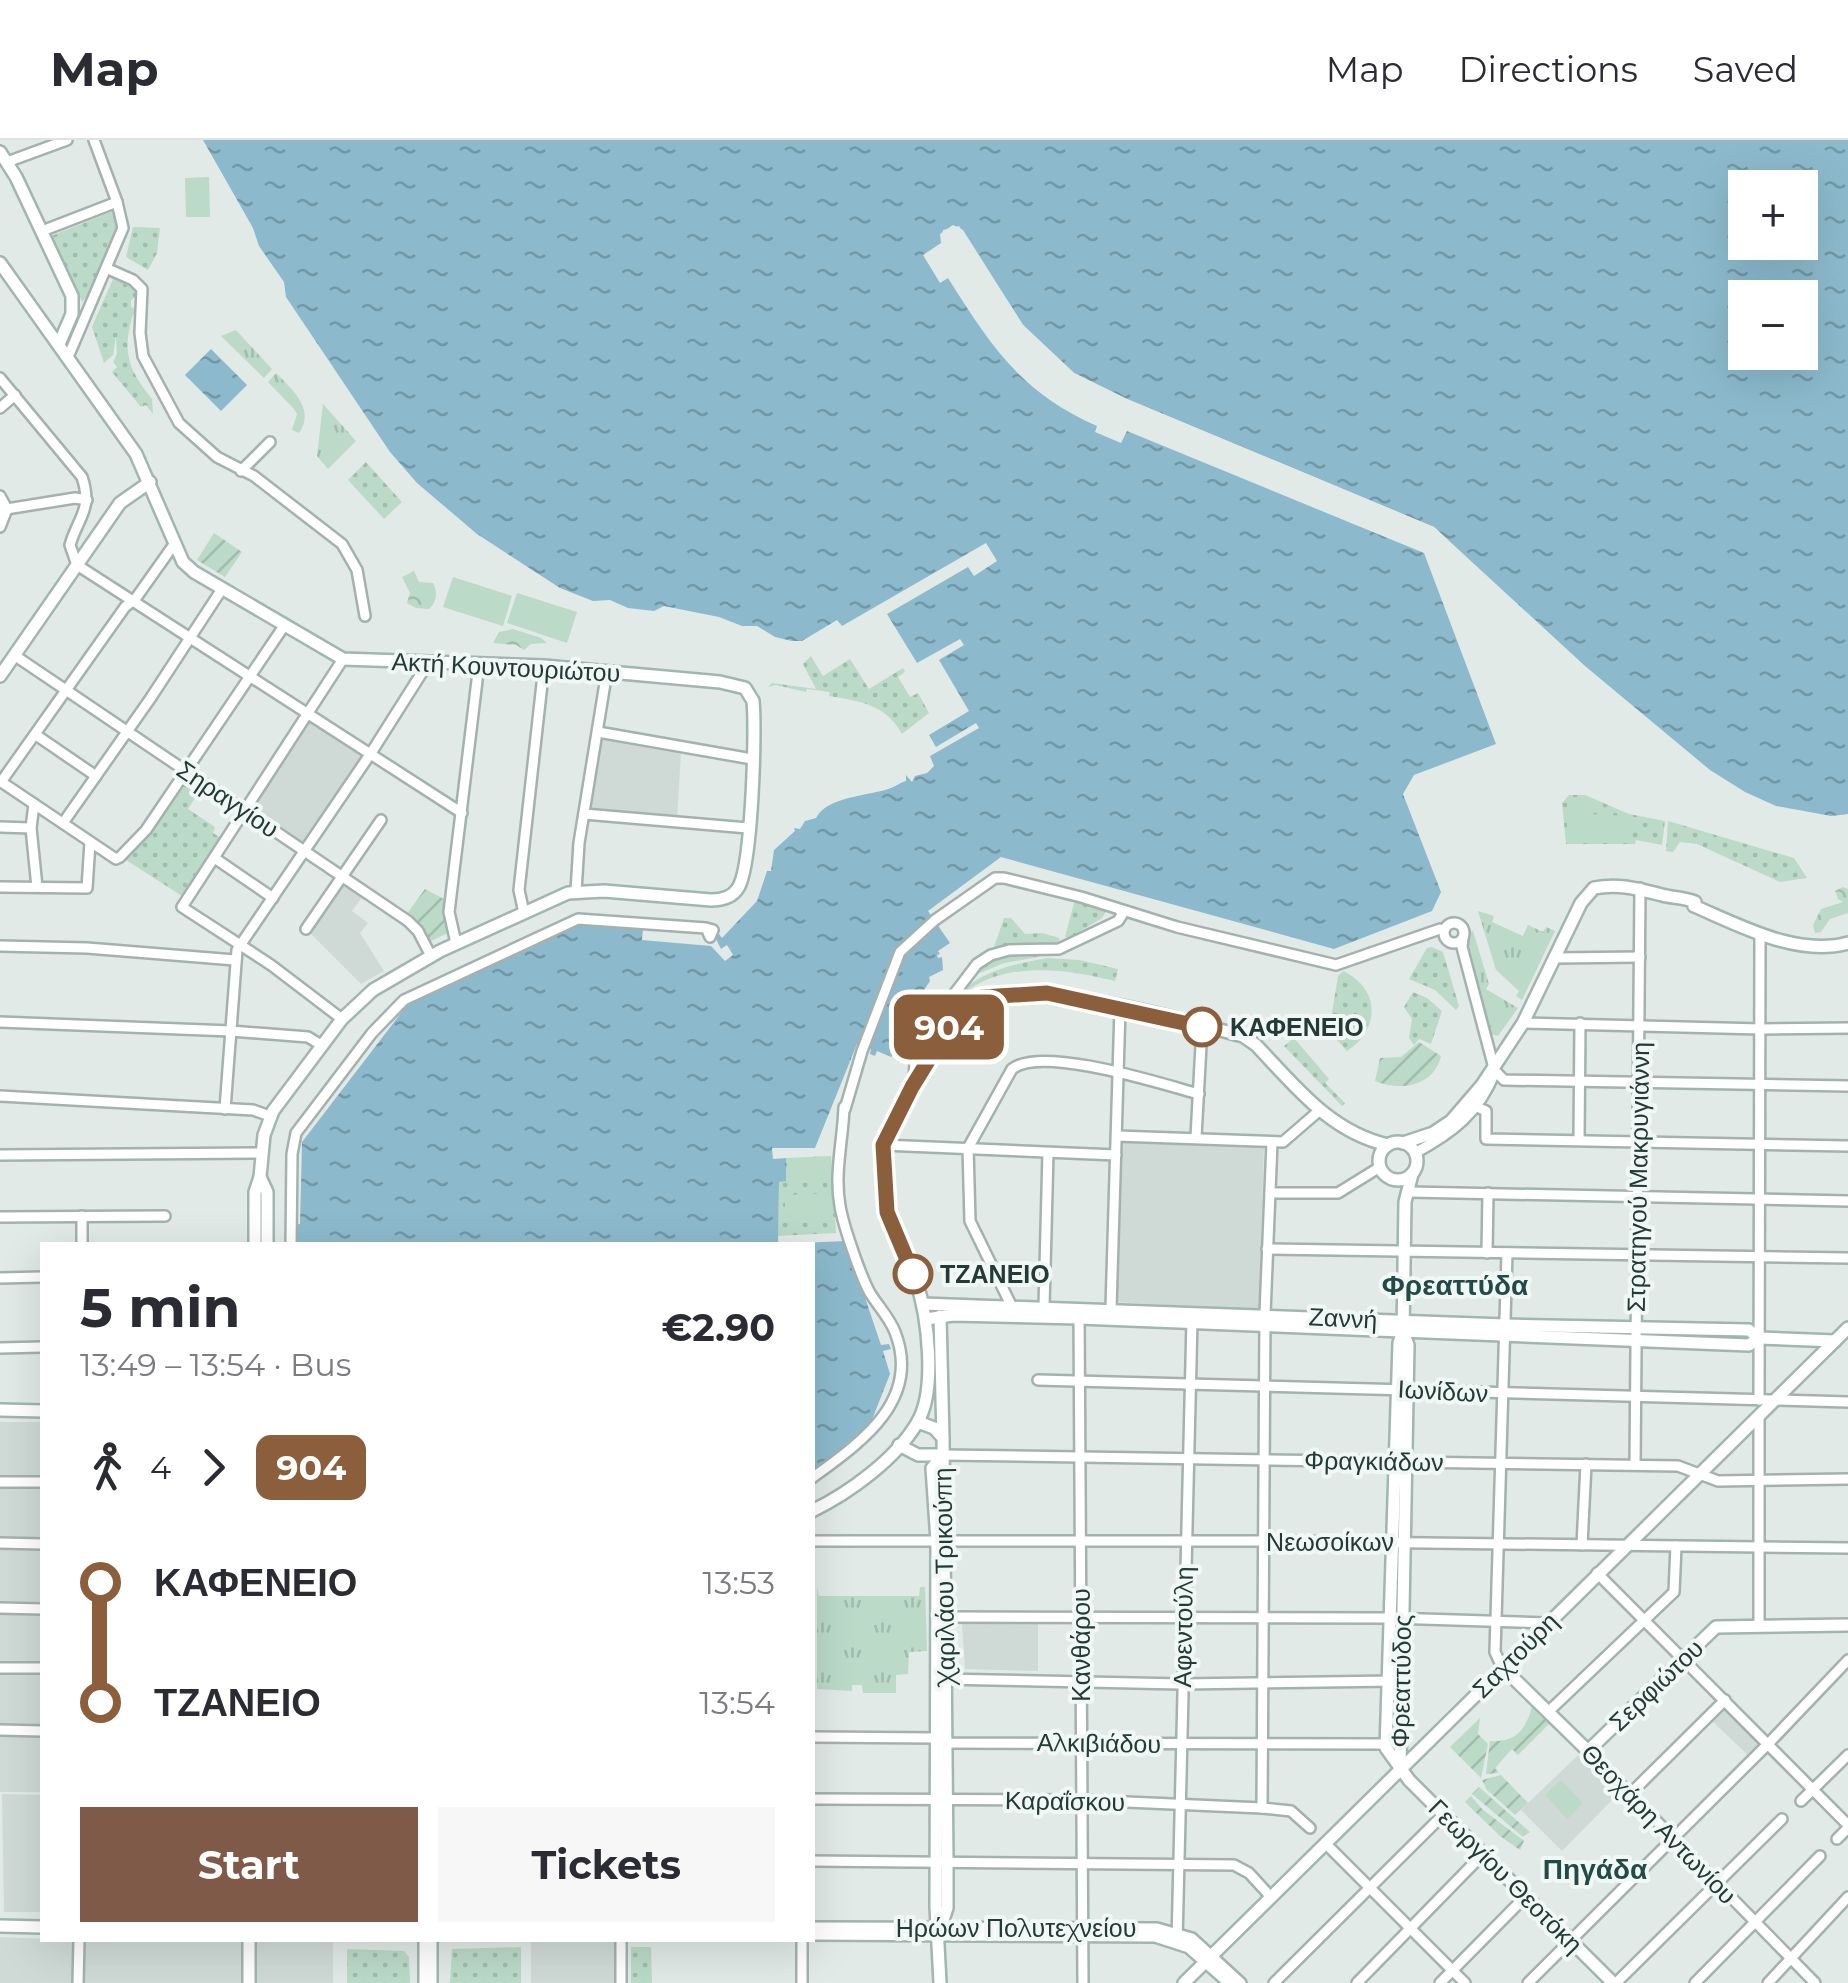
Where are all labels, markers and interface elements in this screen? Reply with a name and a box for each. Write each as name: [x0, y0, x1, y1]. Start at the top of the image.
text: Map: [50, 40, 159, 98]
text: Map: [1326, 48, 1404, 91]
text: Directions: [1459, 48, 1638, 91]
text: Saved: [1693, 48, 1798, 91]
map controls: [1728, 170, 1818, 370]
button: +: [1728, 170, 1818, 260]
button: −: [1728, 280, 1818, 370]
street label: Ακτή Κουντουριώτου: [391, 646, 621, 688]
street label: Σηραγγίου: [171, 754, 285, 844]
line badge: 904: [892, 994, 1006, 1060]
text: 904: [914, 1006, 984, 1049]
marker: ΚΑΦΕΝΕΙΟ: [1183, 1008, 1221, 1046]
place label: ΚΑΦΕΝΕΙΟ: [1230, 1012, 1364, 1042]
street label: Στρατηγού Μακρυγιάννη: [1621, 1042, 1655, 1312]
marker: ΤΖΑΝΕΙΟ: [894, 1255, 932, 1293]
place label: ΤΖΑΝΕΙΟ: [940, 1259, 1050, 1289]
district label: Φρεαττύδα: [1382, 1268, 1528, 1302]
text: 5 min: [80, 1274, 241, 1341]
street label: Ζαννή: [1308, 1301, 1378, 1335]
text: €2.90: [662, 1304, 775, 1351]
text: 13:49 – 13:54 · Bus: [80, 1345, 351, 1384]
street label: Ιωνίδων: [1397, 1374, 1489, 1408]
icon: walk: [80, 1440, 135, 1495]
icon: forward: [186, 1440, 241, 1495]
street label: Φραγκιάδων: [1304, 1445, 1444, 1477]
text: 904: [276, 1446, 346, 1489]
text: 4: [150, 1448, 171, 1487]
street label: Χαριλάου Τρικούπη: [927, 1467, 961, 1688]
street label: Νεωσοίκων: [1266, 1527, 1394, 1557]
text: ΚΑΦΕΝΕΙΟ: [154, 1559, 357, 1606]
text: 13:53: [703, 1563, 775, 1602]
street label: Αφεντούλη: [1167, 1566, 1199, 1688]
street label: Κανθάρου: [1066, 1588, 1096, 1702]
street label: Σαχτούρη: [1466, 1606, 1564, 1704]
street label: Φρεαττύδος: [1385, 1614, 1417, 1748]
street label: Σερφιώτου: [1603, 1633, 1709, 1737]
text: ΤΖΑΝΕΙΟ: [154, 1679, 321, 1726]
text: 13:54: [699, 1683, 775, 1722]
street label: Αλκιβιάδου: [1037, 1727, 1161, 1759]
street label: Θεοχάρη Αντωνίου: [1575, 1738, 1743, 1910]
street label: Καραΐσκου: [1005, 1785, 1125, 1817]
street label: Γεωργίου Θεοτόκη: [1423, 1793, 1589, 1959]
button: Start: [80, 1807, 418, 1922]
button: Tickets: [438, 1807, 775, 1922]
district label: Πηγάδα: [1543, 1852, 1647, 1886]
street label: Ηρώων Πολυτεχνείου: [896, 1913, 1136, 1943]

